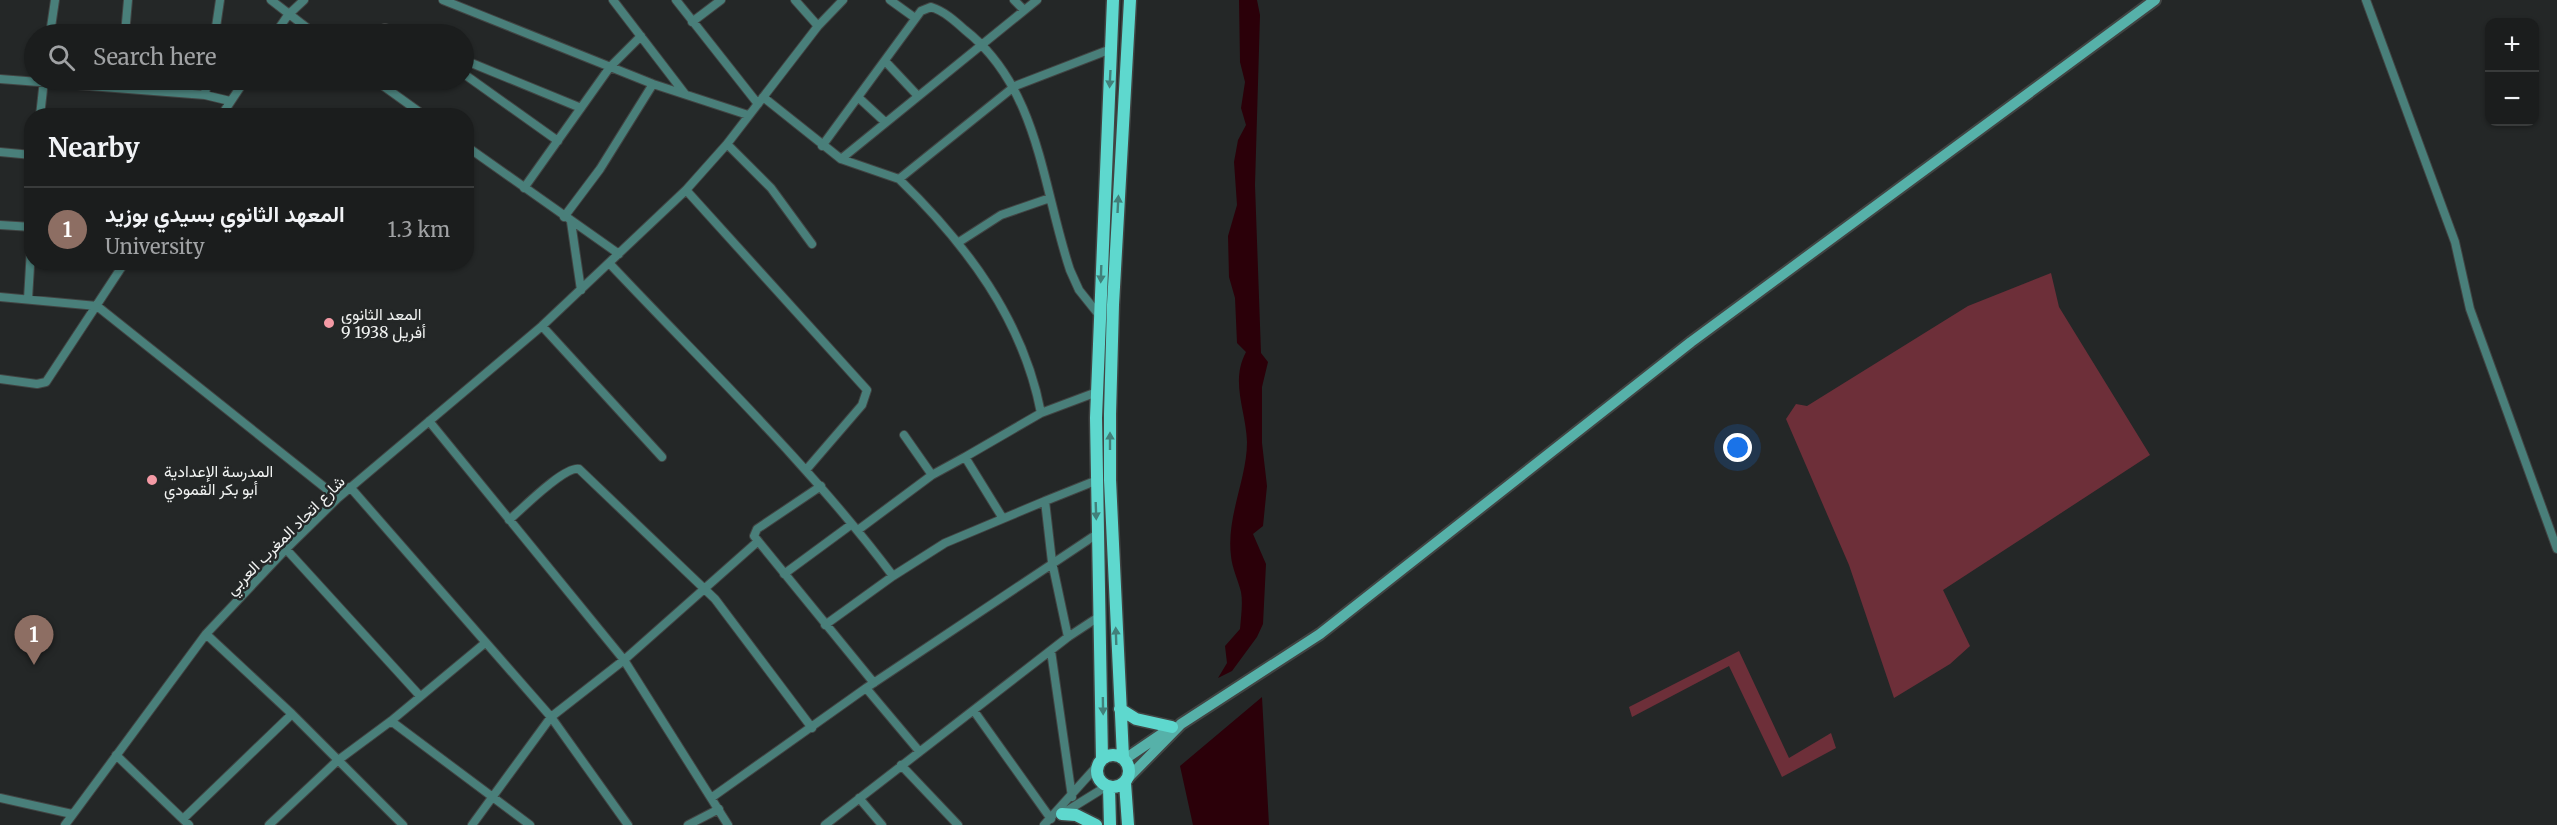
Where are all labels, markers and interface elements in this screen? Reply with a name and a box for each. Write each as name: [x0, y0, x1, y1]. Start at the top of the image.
map controls: [2485, 18, 2539, 126]
button: +: [2485, 18, 2539, 72]
search box: [24, 24, 474, 90]
icon: search: [45, 41, 78, 74]
text: Search here: [93, 43, 216, 71]
one-way arrow: [1105, 70, 1114, 89]
button: −: [2485, 72, 2539, 126]
text: Nearby: [48, 131, 140, 164]
one-way arrow: [1114, 194, 1123, 213]
text: المعهد الثانوي بسيدي بوزيد: [105, 200, 345, 228]
text: 1: [63, 217, 72, 242]
text: 1.3 km: [388, 217, 450, 242]
text: University: [105, 234, 205, 259]
one-way arrow: [1097, 265, 1106, 284]
place label: المعد الثانوي 9 أفريل 1938: [341, 304, 426, 343]
marker: المعد الثانوي 9 أفريل 1938: [322, 316, 336, 330]
one-way arrow: [1105, 431, 1115, 450]
your location: [1723, 433, 1752, 462]
place label: المدرسة الإعدادية أبو بكر القمودي: [164, 461, 273, 503]
street label: شارع اتحاد المغرب العربي: [221, 471, 352, 602]
marker: المدرسة الإعدادية أبو بكر القمودي: [145, 473, 159, 487]
one-way arrow: [1092, 502, 1101, 521]
pin: 1: [15, 616, 54, 665]
one-way arrow: [1112, 626, 1121, 645]
one-way arrow: [1098, 697, 1107, 716]

